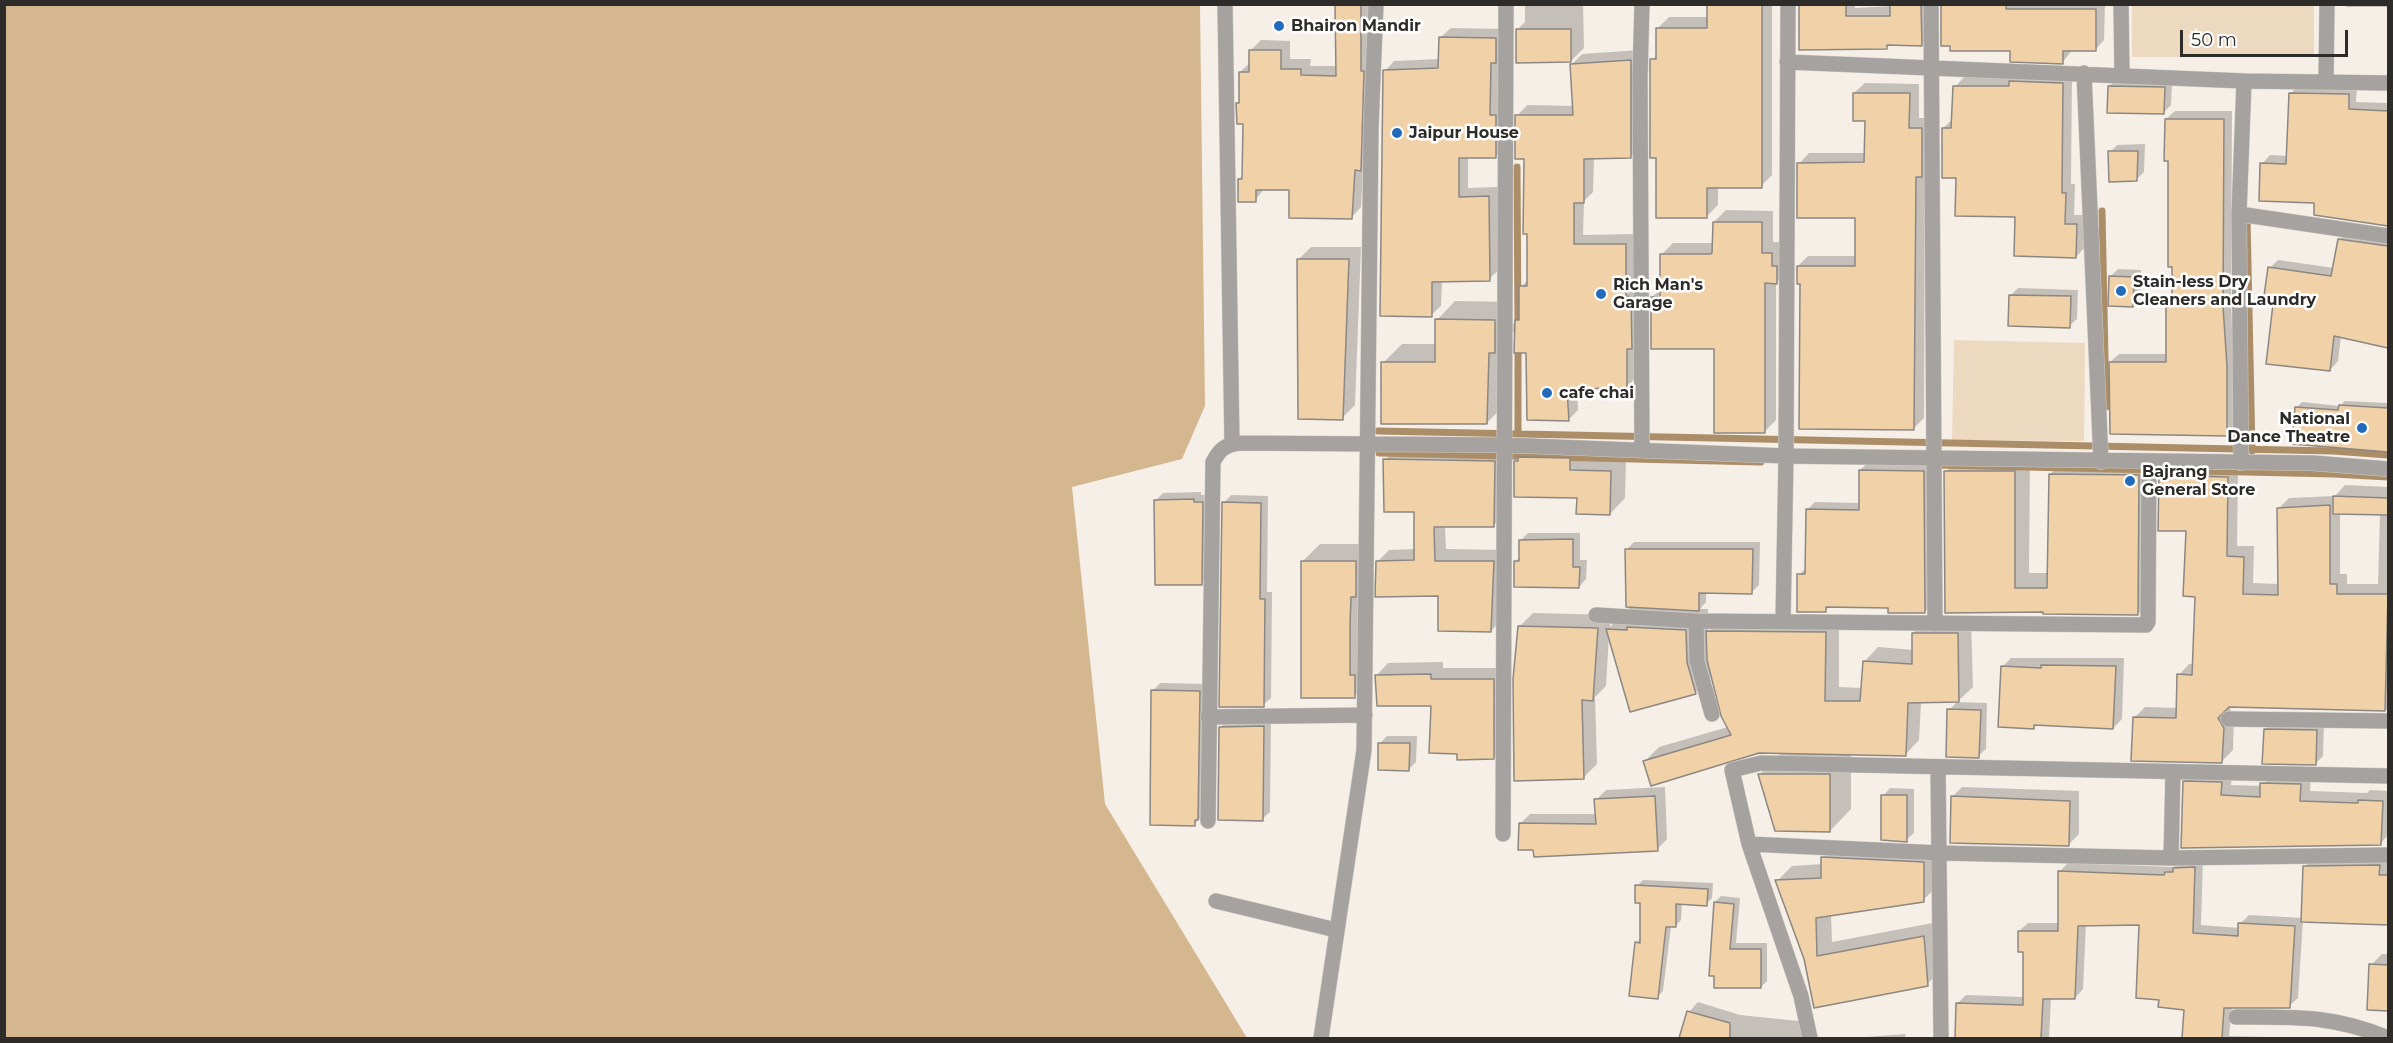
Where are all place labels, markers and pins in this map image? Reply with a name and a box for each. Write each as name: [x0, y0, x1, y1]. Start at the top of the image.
place label: Bhairon Mandir: [1291, 16, 1421, 36]
marker: Bhairon Mandir: [1272, 19, 1286, 33]
place label: Jaipur House: [1409, 123, 1519, 143]
marker: Jaipur House: [1390, 126, 1404, 140]
place label: Stain-less Dry Cleaners and Laundry: [2133, 272, 2316, 310]
place label: Rich Man's Garage: [1613, 275, 1703, 313]
marker: Stain-less Dry Cleaners and Laundry: [2114, 284, 2128, 298]
marker: Rich Man's Garage: [1594, 287, 1608, 301]
place label: cafe chai: [1559, 383, 1634, 403]
marker: cafe chai: [1540, 386, 1554, 400]
place label: National Dance Theatre: [2227, 409, 2350, 447]
marker: National Dance Theatre: [2355, 421, 2369, 435]
place label: Bajrang General Store: [2142, 462, 2255, 500]
marker: Bajrang General Store: [2123, 474, 2137, 488]

